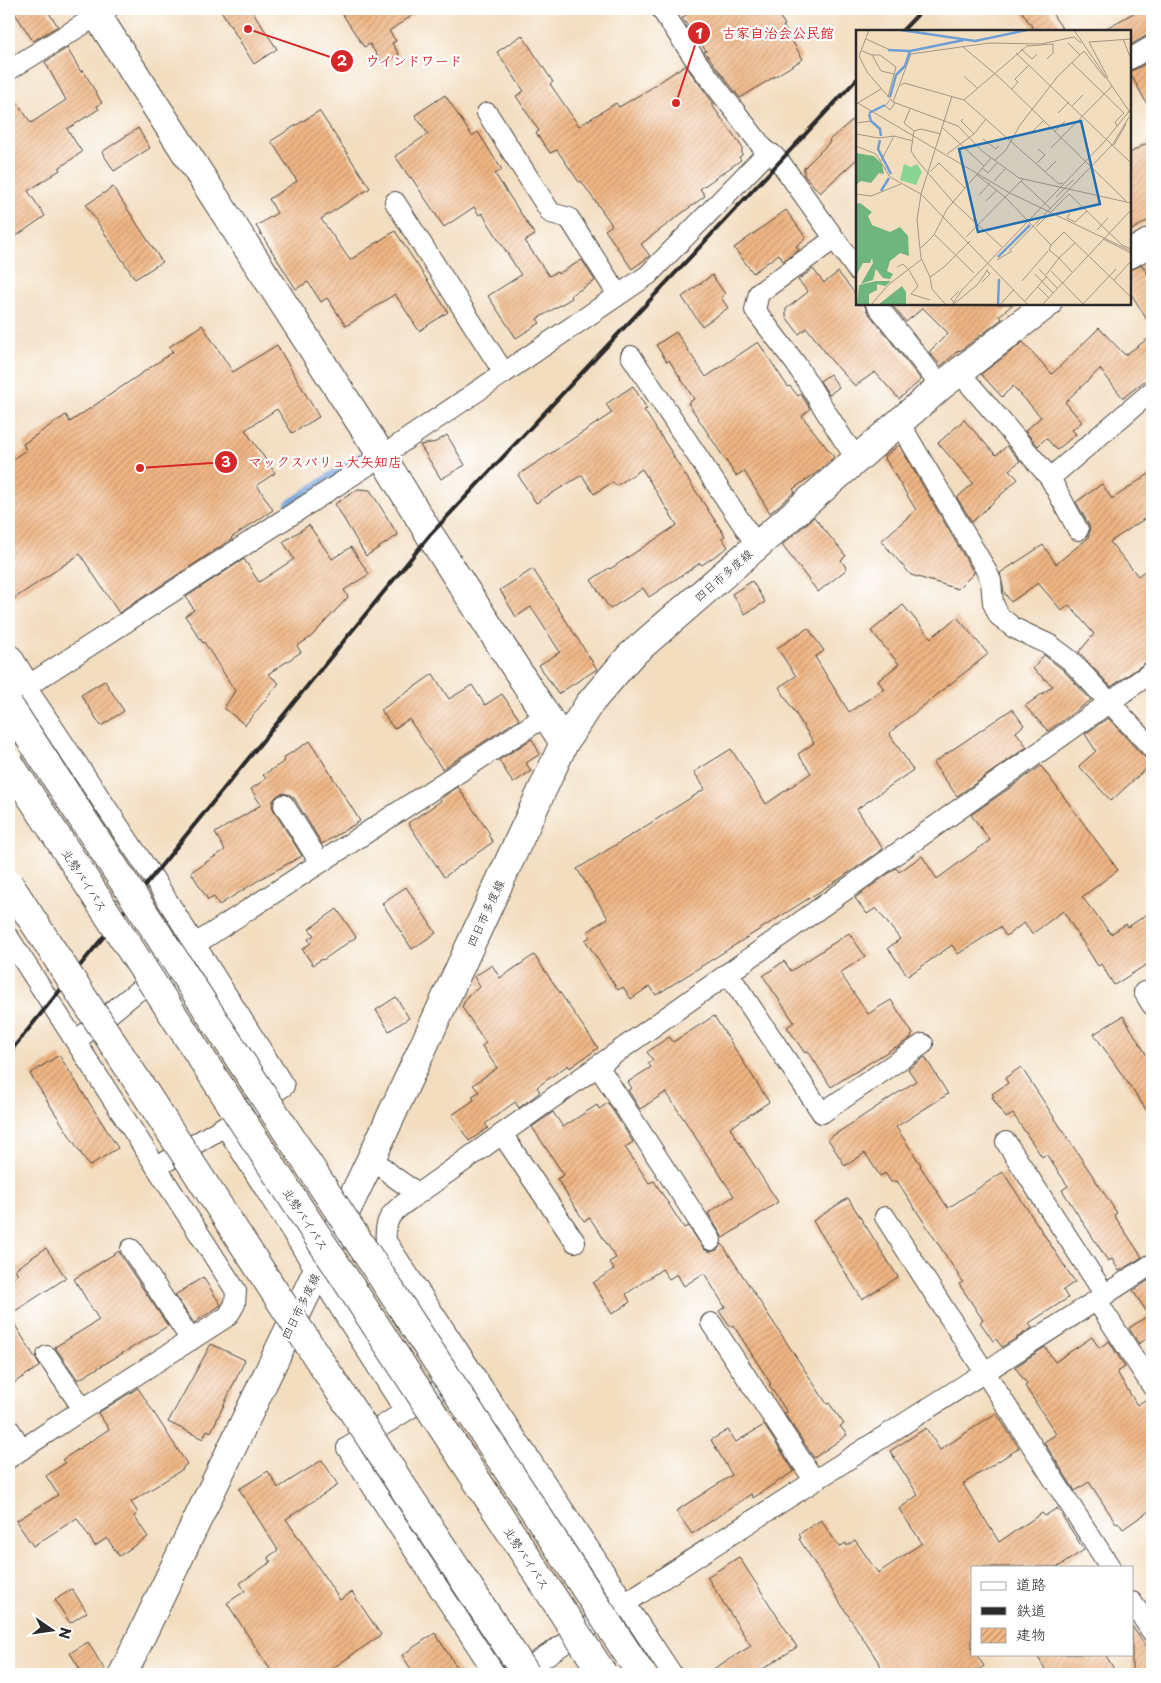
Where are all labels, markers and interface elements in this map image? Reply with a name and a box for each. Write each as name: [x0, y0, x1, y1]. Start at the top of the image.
callout: 古家自治会公民館: [687, 19, 844, 48]
text: 1: [695, 21, 703, 44]
text: 古家自治会公民館: [722, 22, 834, 43]
inset map: [856, 30, 1131, 305]
callout: ウインドワード: [330, 46, 473, 75]
text: 2: [337, 48, 348, 71]
text: ウインドワード: [365, 50, 463, 71]
callout: マックスバリュ大矢知店: [213, 447, 412, 476]
text: 3: [221, 449, 231, 472]
text: マックスバリュ大矢知店: [248, 451, 402, 472]
street label: 四日市多度線: [690, 545, 756, 605]
street label: 北勢バイパス: [58, 845, 112, 915]
street label: 四日市多度線: [462, 877, 508, 949]
street label: 北勢バイパス: [279, 1184, 333, 1254]
street label: 四日市多度線: [276, 1270, 324, 1342]
street label: 北勢バイパス: [500, 1523, 554, 1593]
legend: [971, 1566, 1134, 1656]
text: 道路: [1016, 1572, 1046, 1595]
text: 鉄道: [1016, 1598, 1046, 1621]
north arrow: [28, 1606, 78, 1656]
text: 建物: [1016, 1622, 1046, 1645]
text: N: [54, 1625, 77, 1641]

